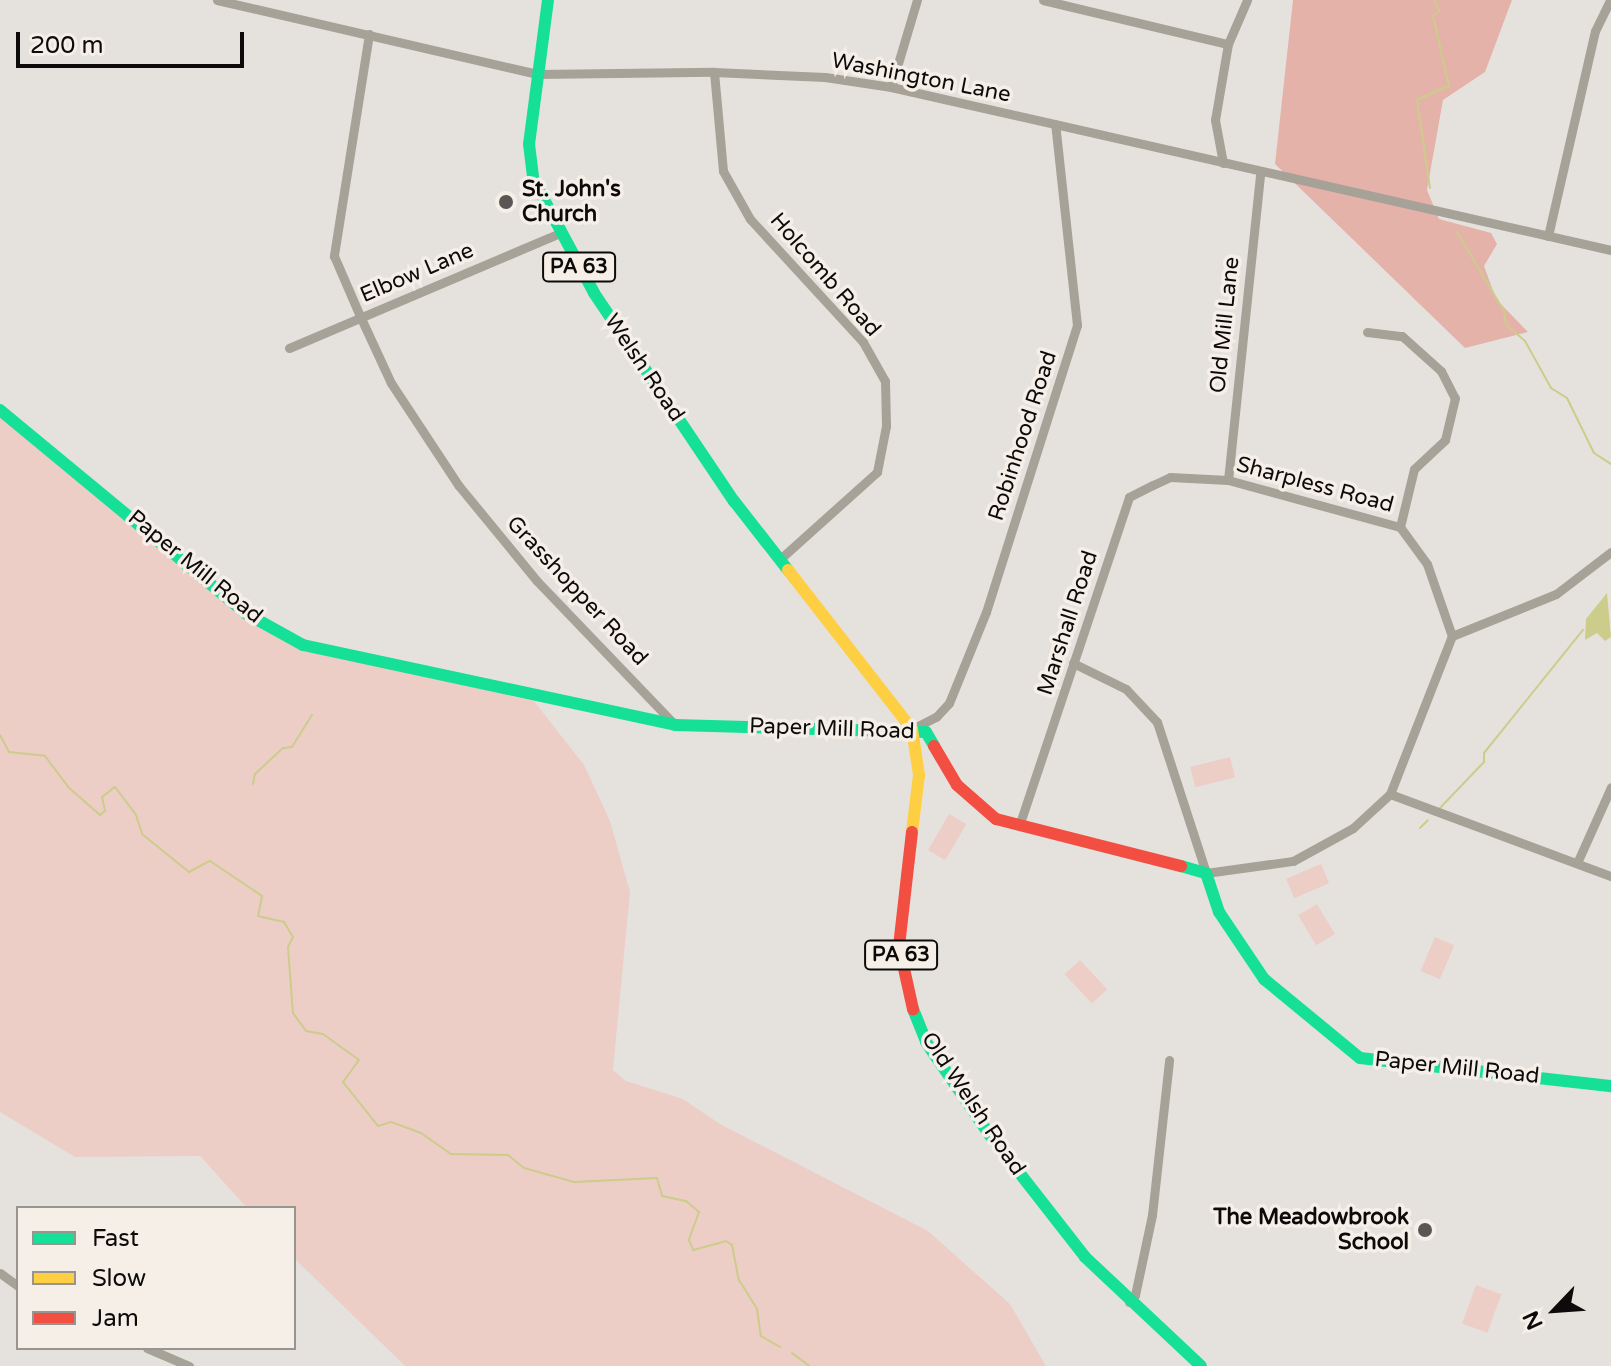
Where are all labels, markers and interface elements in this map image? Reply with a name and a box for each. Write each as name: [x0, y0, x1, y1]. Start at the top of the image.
scale bar: [20, 16, 248, 66]
text: 200 m: [30, 31, 104, 60]
street label: Washington Lane: [829, 48, 1013, 108]
place label: St. John's Church: [522, 176, 621, 228]
marker: St. John's Church: [497, 193, 515, 211]
street label: Holcomb Road: [764, 208, 886, 342]
street label: Elbow Lane: [356, 237, 478, 309]
road number: PA 63: [541, 251, 617, 283]
street label: Old Mill Lane: [1205, 256, 1245, 394]
street label: Welsh Road: [598, 309, 690, 427]
street label: Robinhood Road: [983, 348, 1063, 524]
street label: Sharpless Road: [1234, 451, 1396, 519]
street label: Paper Mill Road: [122, 505, 268, 629]
street label: Grasshopper Road: [501, 511, 653, 671]
street label: Marshall Road: [1032, 547, 1104, 699]
street label: Paper Mill Road: [749, 713, 915, 745]
road number: PA 63: [863, 939, 939, 971]
street label: Old Welsh Road: [915, 1027, 1031, 1181]
street label: Paper Mill Road: [1373, 1046, 1541, 1090]
place label: The Meadowbrook School: [1213, 1204, 1409, 1256]
legend: [16, 1206, 296, 1350]
marker: The Meadowbrook School: [1416, 1221, 1434, 1239]
text: Fast: [92, 1224, 139, 1253]
text: Slow: [92, 1264, 146, 1293]
north arrow: [1515, 1270, 1595, 1350]
text: Jam: [92, 1304, 139, 1333]
text: N: [1518, 1307, 1549, 1334]

